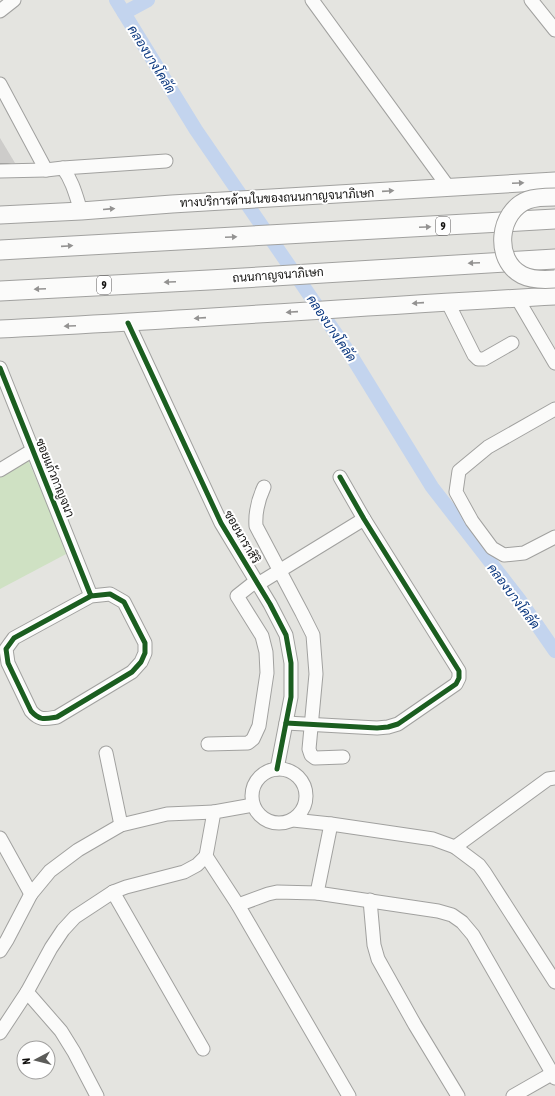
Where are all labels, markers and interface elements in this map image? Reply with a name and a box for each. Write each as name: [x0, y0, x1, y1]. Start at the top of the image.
water label: คลองบางโคลัด: [125, 22, 179, 96]
one-way arrow: [512, 180, 524, 187]
street label: ทางบริการด้านในของถนนกาญจนาภิเษก: [179, 185, 375, 210]
one-way arrow: [382, 188, 394, 195]
one-way arrow: [103, 205, 115, 212]
road number: 9: [436, 217, 450, 235]
one-way arrow: [419, 223, 431, 230]
one-way arrow: [225, 233, 237, 240]
one-way arrow: [61, 243, 73, 250]
one-way arrow: [468, 260, 480, 267]
street label: ถนนกาญจนาภิเษก: [232, 265, 324, 285]
road number: 9: [97, 276, 111, 294]
one-way arrow: [163, 279, 176, 285]
one-way arrow: [34, 285, 46, 292]
water label: คลองบางโคลัด: [304, 291, 360, 365]
one-way arrow: [412, 300, 424, 307]
one-way arrow: [286, 308, 298, 315]
one-way arrow: [194, 314, 206, 321]
one-way arrow: [64, 322, 76, 329]
street label: ซอยแก้วกาญจนา: [33, 436, 77, 520]
street label: ซอยนาราสิริ: [221, 508, 263, 566]
water label: คลองบางโคลัด: [484, 560, 544, 632]
north arrow: [16, 1040, 56, 1080]
text: N: [20, 1057, 32, 1065]

